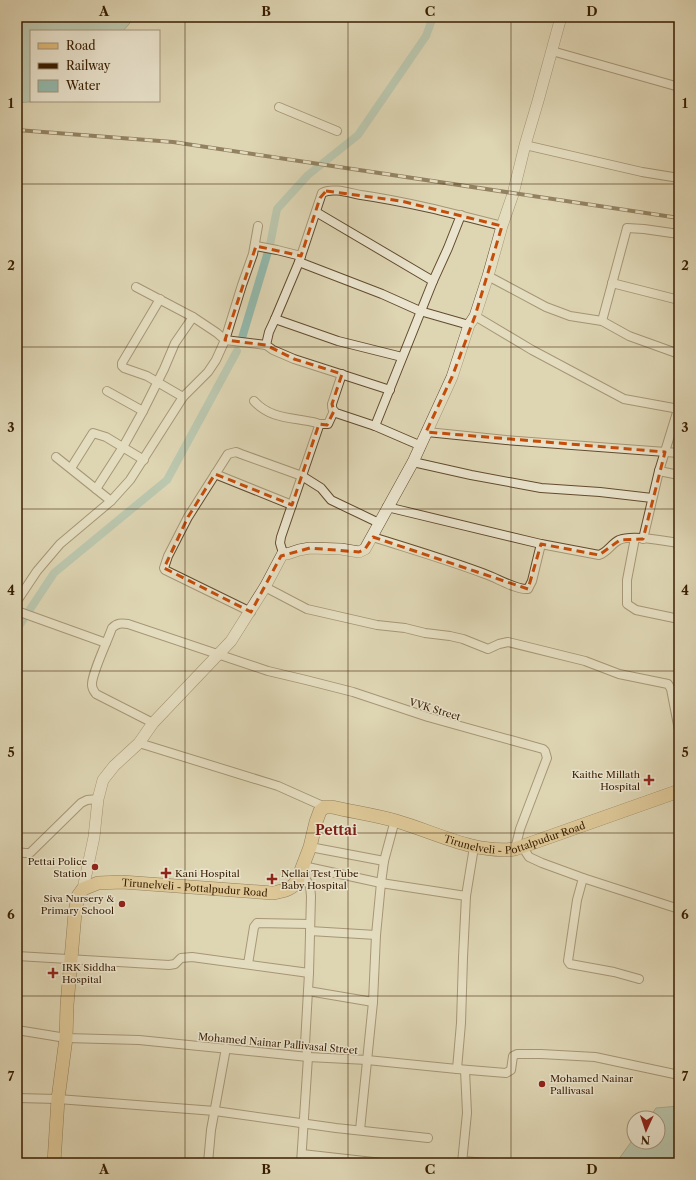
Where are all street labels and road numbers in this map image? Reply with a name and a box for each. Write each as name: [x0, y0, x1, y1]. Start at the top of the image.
street label: VVK Street: [407, 695, 463, 724]
street label: Tirunelveli - Pottalpudur Road: [442, 819, 587, 857]
street label: Tirunelveli - Pottalpudur Road: [121, 876, 268, 900]
street label: Mohamed Nainar Pallivasal Street: [198, 1030, 359, 1057]

